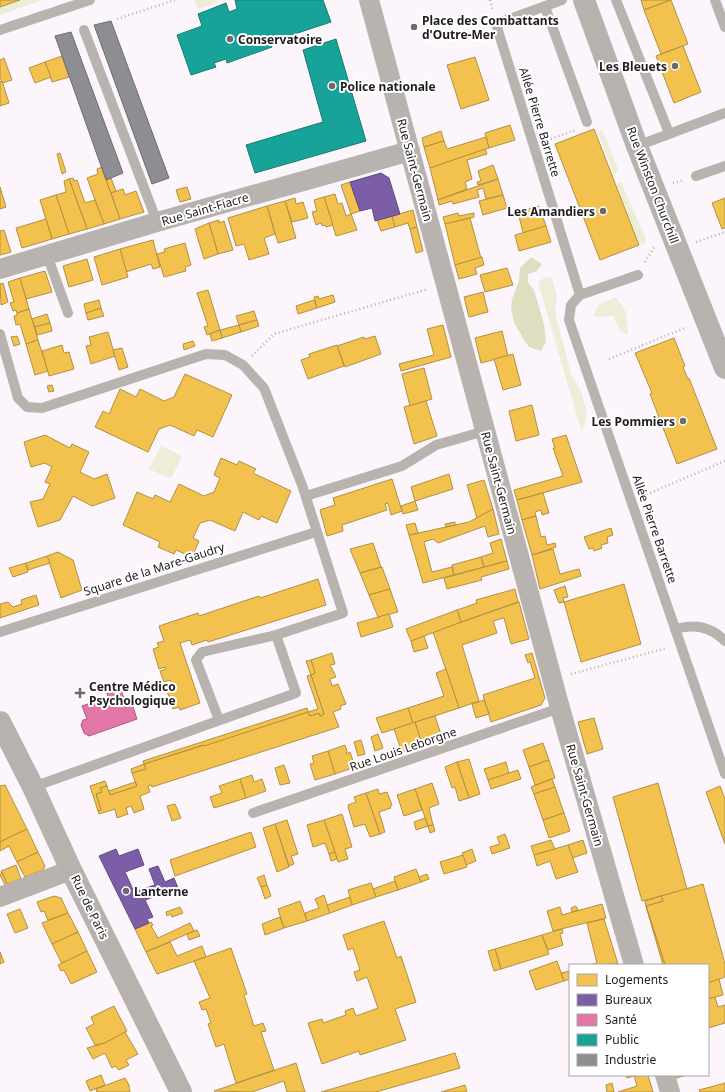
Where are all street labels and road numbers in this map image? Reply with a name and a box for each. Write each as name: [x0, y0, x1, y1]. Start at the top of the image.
street label: Allée Pierre Barrette: [515, 65, 565, 179]
street label: Rue Saint-Germain: [393, 117, 437, 223]
street label: Rue Winston Churchill: [623, 124, 683, 246]
street label: Rue Saint-Fiacre: [159, 188, 251, 230]
street label: Rue Saint-Germain: [477, 430, 521, 536]
street label: Allée Pierre Barrette: [628, 473, 682, 586]
street label: Square de la Mare-Gaudry: [81, 538, 227, 600]
street label: Rue Louis Leborgne: [347, 723, 459, 775]
street label: Rue Saint-Germain: [562, 742, 608, 848]
street label: Rue de Paris: [67, 872, 113, 942]

